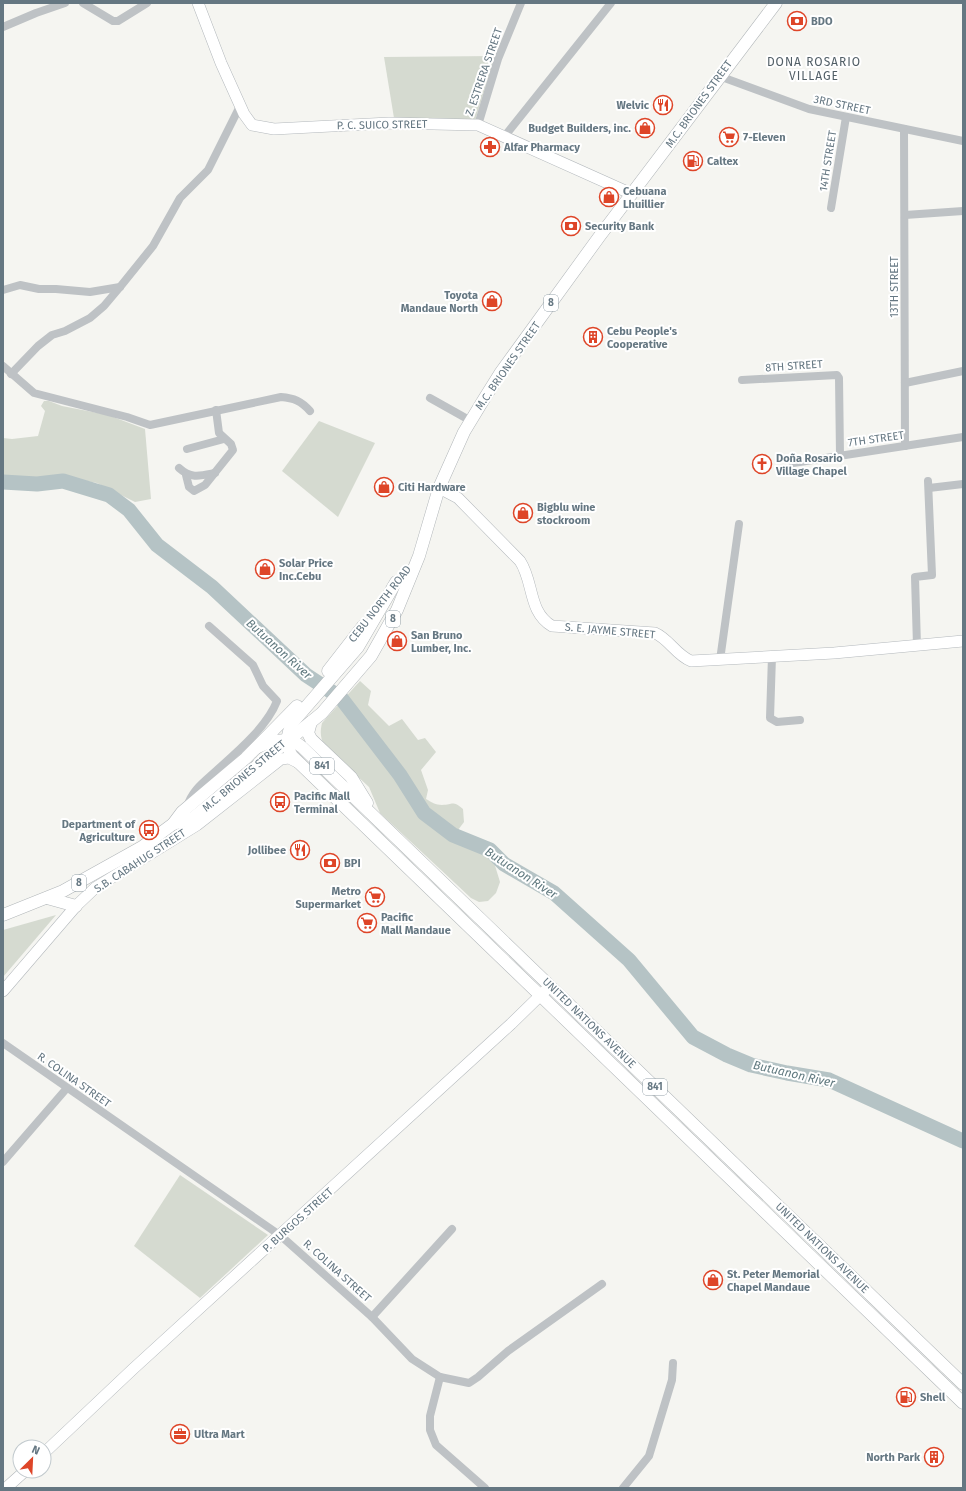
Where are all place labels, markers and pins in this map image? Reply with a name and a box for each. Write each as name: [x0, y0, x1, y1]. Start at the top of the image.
bank icon: BDO: [786, 10, 808, 32]
place label: BDO: [811, 15, 833, 28]
restaurant icon: Welvic: [652, 94, 674, 116]
place label: Welvic: [617, 99, 650, 112]
shop icon: Budget Builders, inc.: [634, 117, 656, 139]
place label: Budget Builders, inc.: [528, 122, 631, 135]
supermarket icon: 7-Eleven: [718, 126, 740, 148]
place label: 7-Eleven: [743, 131, 785, 144]
pharmacy icon: Alfar Pharmacy: [479, 136, 501, 158]
place label: Alfar Pharmacy: [503, 141, 580, 154]
fuel station icon: Caltex: [682, 150, 704, 172]
place label: Caltex: [707, 155, 738, 168]
place label: Cebuana Lhuillier: [623, 185, 666, 211]
shop icon: Cebuana Lhuillier: [598, 186, 620, 208]
bank icon: Security Bank: [560, 215, 582, 237]
place label: Security Bank: [585, 220, 655, 233]
place label: Toyota Mandaue North: [401, 289, 478, 315]
shop icon: Toyota Mandaue North: [481, 290, 503, 312]
place label: Cebu People's Cooperative: [607, 325, 678, 351]
building icon: Cebu People's Cooperative: [582, 326, 604, 348]
place label: Doña Rosario Village Chapel: [775, 452, 847, 478]
church icon: Doña Rosario Village Chapel: [751, 453, 773, 475]
shop icon: Citi Hardware: [373, 476, 395, 498]
place label: Citi Hardware: [398, 481, 466, 494]
place label: Bigblu wine stockroom: [537, 501, 595, 527]
shop icon: Bigblu wine stockroom: [512, 502, 534, 524]
place label: Solar Price Inc.Cebu: [279, 557, 333, 583]
shop icon: Solar Price Inc.Cebu: [254, 558, 276, 580]
place label: San Bruno Lumber, Inc.: [411, 629, 471, 655]
shop icon: San Bruno Lumber, Inc.: [386, 630, 408, 652]
place label: Pacific Mall Terminal: [294, 790, 351, 816]
bus stop icon: Pacific Mall Terminal: [269, 791, 291, 813]
place label: Department of Agriculture: [62, 818, 136, 844]
bus stop icon: Department of Agriculture: [138, 819, 160, 841]
restaurant icon: Jollibee: [289, 839, 311, 861]
place label: Jollibee: [247, 844, 286, 857]
bank icon: BPI: [319, 852, 341, 874]
place label: BPI: [344, 857, 361, 870]
place label: Metro Supermarket: [295, 885, 362, 911]
supermarket icon: Metro Supermarket: [364, 886, 386, 908]
place label: Pacific Mall Mandaue: [381, 911, 451, 937]
supermarket icon: Pacific Mall Mandaue: [356, 912, 378, 934]
place label: St. Peter Memorial Chapel Mandaue: [727, 1268, 820, 1294]
shop icon: St. Peter Memorial Chapel Mandaue: [702, 1269, 724, 1291]
fuel station icon: Shell: [895, 1386, 917, 1408]
place label: Shell: [920, 1391, 946, 1404]
office icon: Ultra Mart: [169, 1423, 191, 1445]
place label: Ultra Mart: [194, 1428, 245, 1441]
building icon: North Park: [923, 1446, 945, 1468]
place label: North Park: [866, 1451, 921, 1464]

